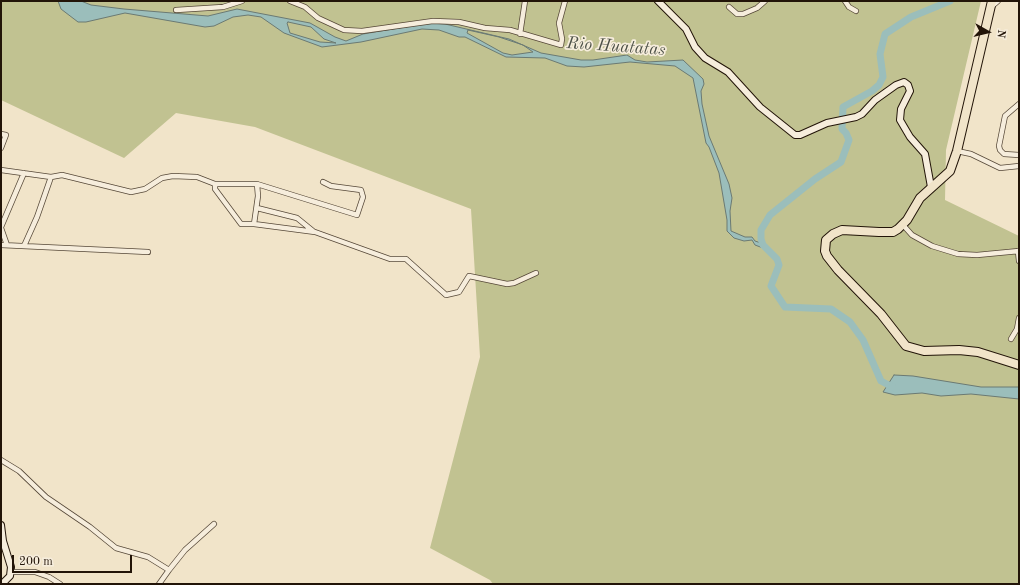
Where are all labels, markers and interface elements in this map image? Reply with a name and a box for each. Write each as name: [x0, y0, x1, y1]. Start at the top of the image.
north arrow: [968, 12, 1008, 52]
text: N: [994, 29, 1006, 39]
water label: Rio Huatatas: [566, 33, 666, 61]
scale bar: [14, 547, 134, 573]
text: 200 m: [19, 556, 53, 568]

